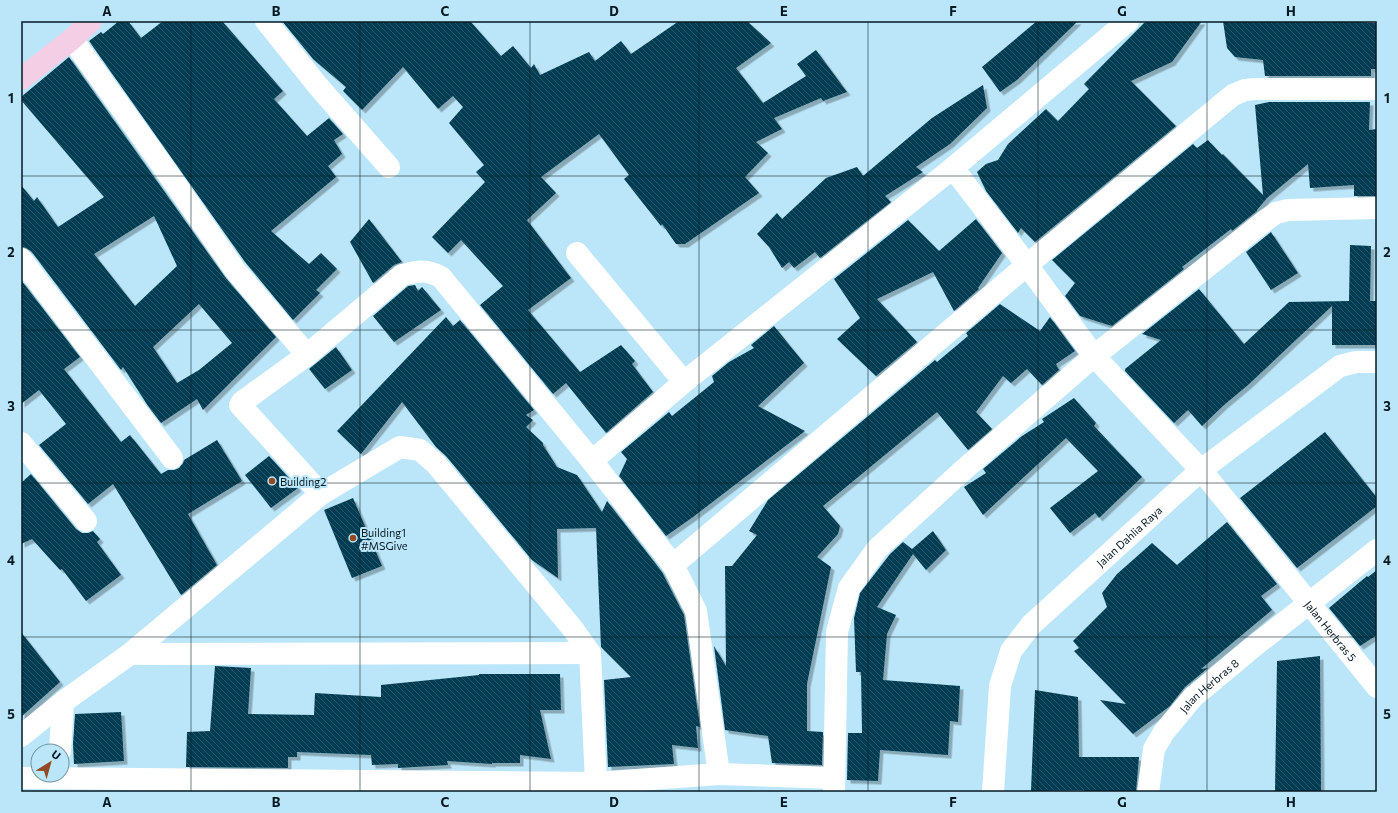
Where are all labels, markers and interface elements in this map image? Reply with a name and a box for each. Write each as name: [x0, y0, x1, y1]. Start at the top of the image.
text: A: [102, 3, 112, 19]
text: B: [272, 3, 281, 19]
text: C: [441, 3, 450, 19]
text: D: [609, 3, 619, 19]
text: E: [780, 3, 788, 19]
text: F: [949, 3, 957, 19]
text: G: [1117, 3, 1127, 19]
text: H: [1286, 3, 1296, 19]
text: 1: [8, 90, 14, 106]
text: 1: [1384, 90, 1390, 106]
text: 2: [7, 244, 15, 260]
text: 2: [1383, 244, 1391, 260]
text: 3: [7, 398, 15, 414]
text: 3: [1383, 398, 1391, 414]
place label: Building2: [280, 475, 326, 488]
marker: Building2: [267, 476, 277, 486]
street label: Jalan Dahlia Raya: [1093, 503, 1164, 570]
place label: Building1 #MSGive: [361, 526, 408, 552]
marker: Building1 #MSGive: [348, 533, 358, 543]
text: 4: [7, 552, 15, 568]
text: 4: [1383, 552, 1391, 568]
street label: Jalan Herbras 5: [1302, 597, 1360, 663]
street label: Jalan Herbras 8: [1177, 655, 1241, 716]
text: 5: [7, 706, 15, 722]
text: 5: [1383, 706, 1391, 722]
north arrow: [30, 743, 70, 783]
text: U: [49, 747, 63, 762]
text: A: [102, 794, 112, 810]
text: B: [272, 794, 281, 810]
text: C: [441, 794, 450, 810]
text: D: [609, 794, 619, 810]
text: E: [780, 794, 788, 810]
text: F: [949, 794, 957, 810]
text: G: [1117, 794, 1127, 810]
text: H: [1286, 794, 1296, 810]

